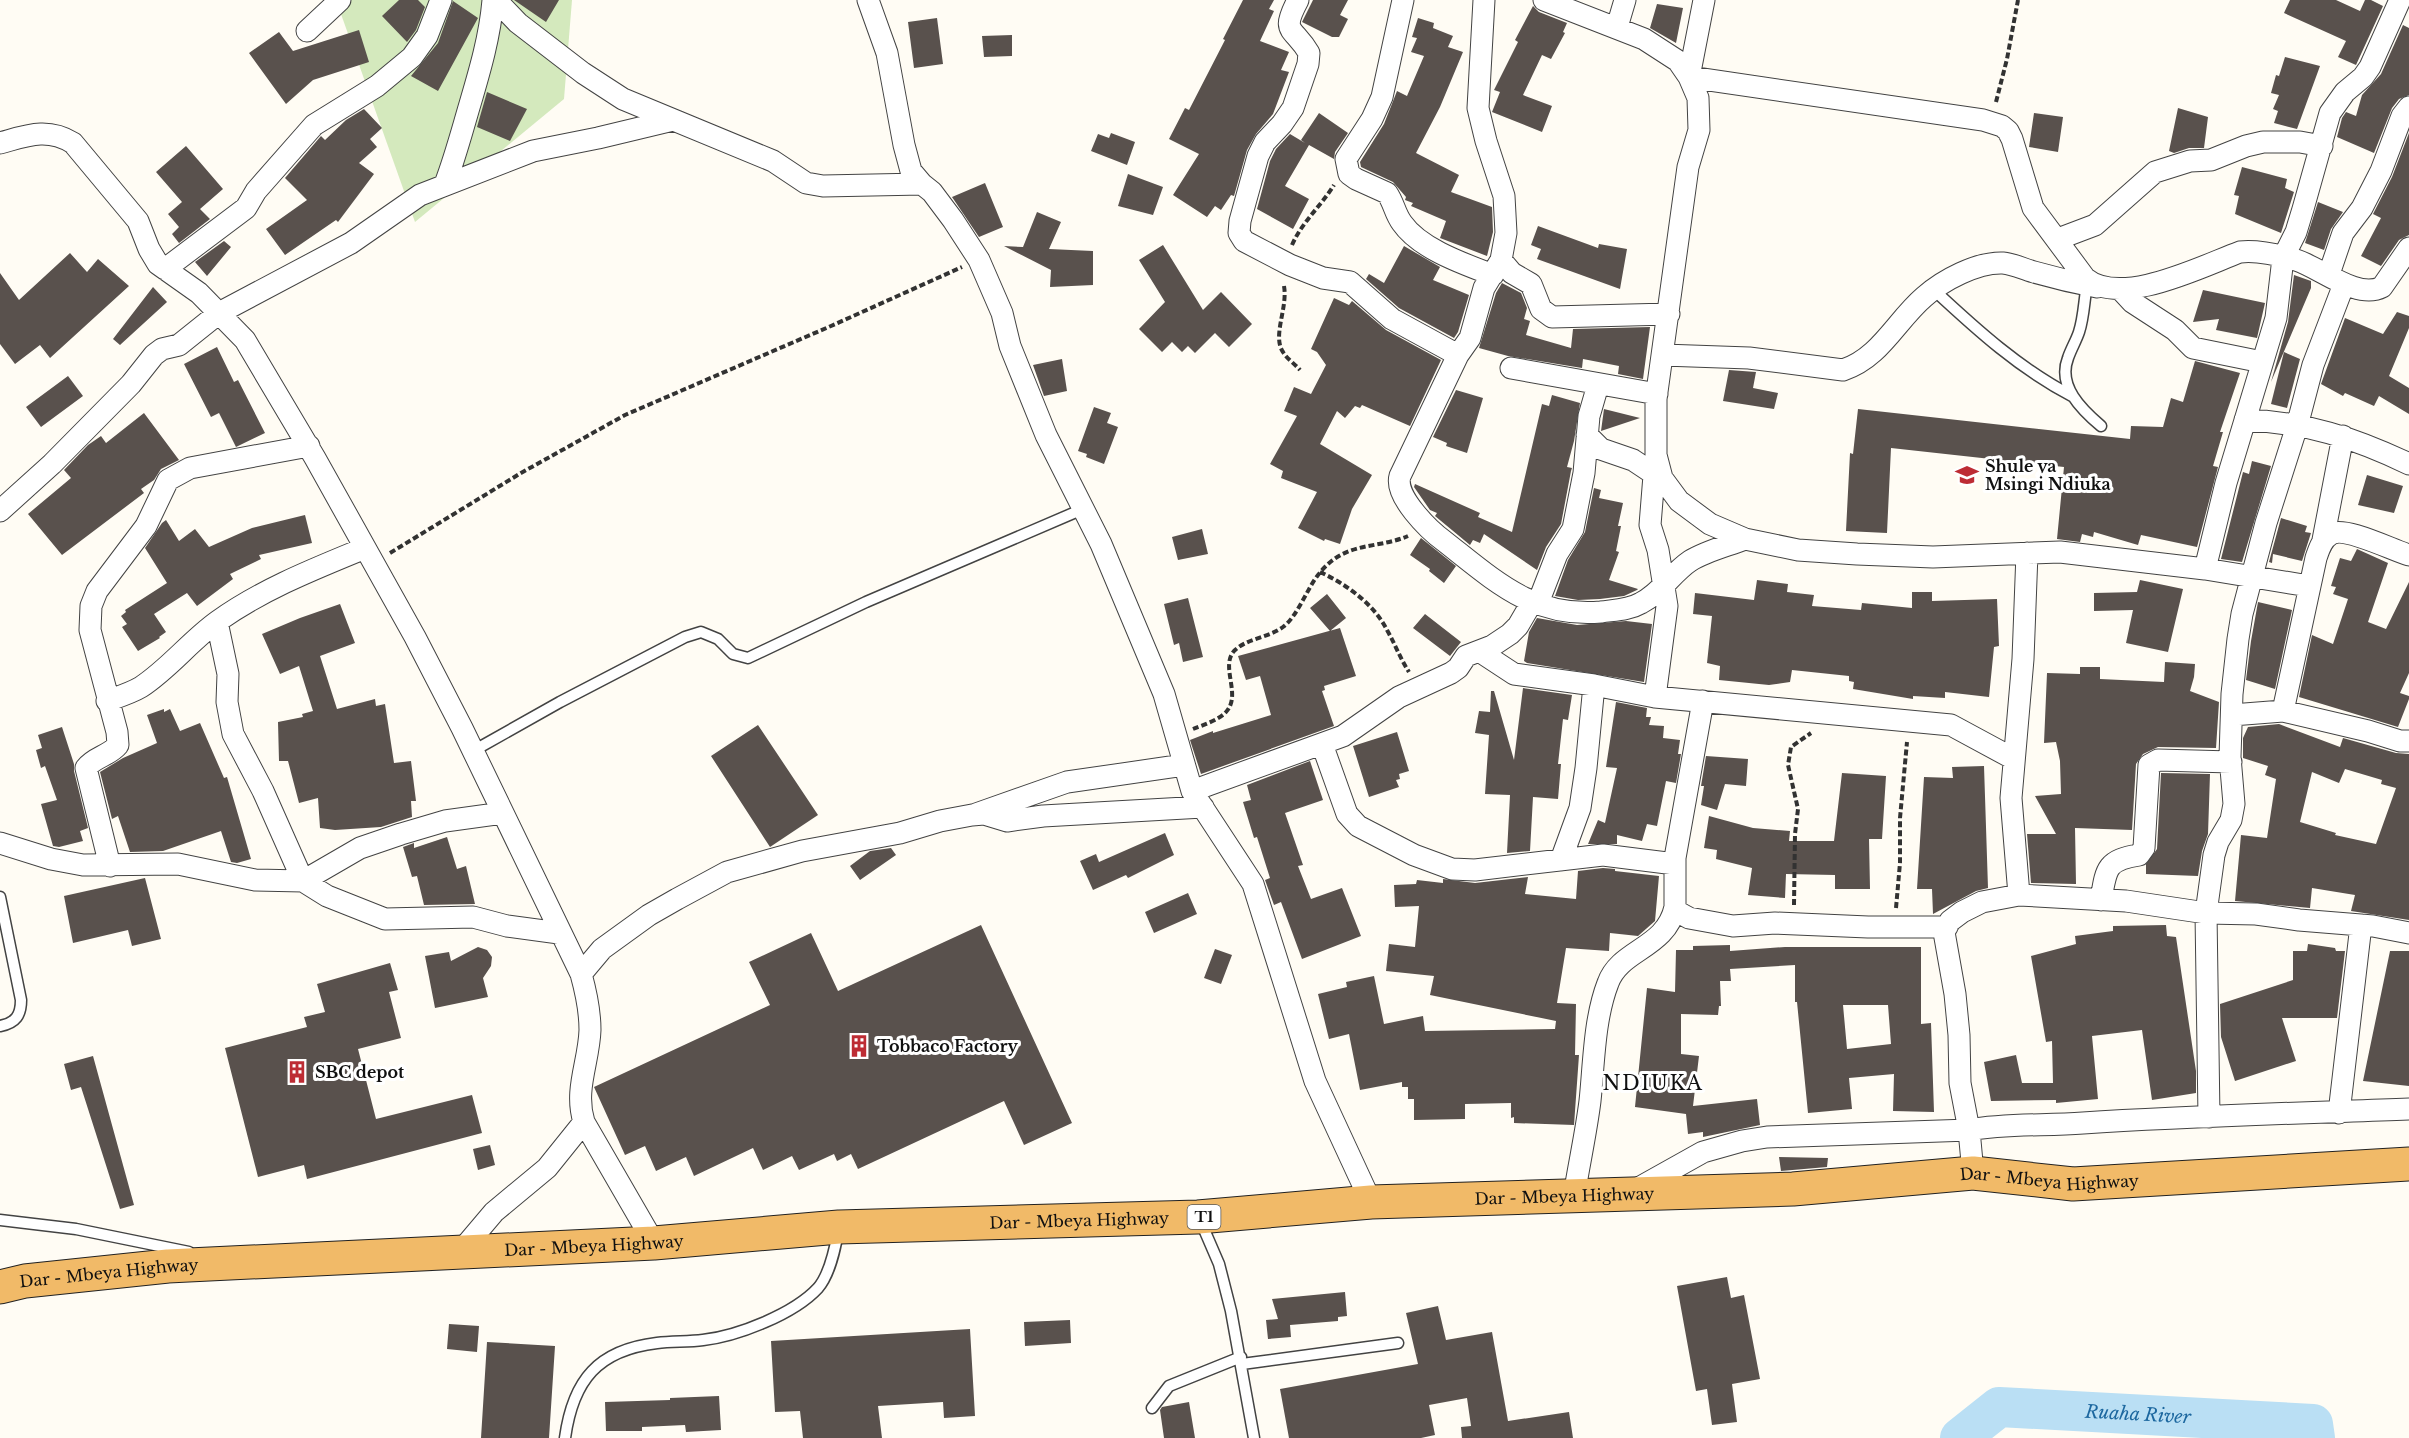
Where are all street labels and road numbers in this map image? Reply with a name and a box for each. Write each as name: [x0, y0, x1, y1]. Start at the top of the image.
street label: Dar - Mbeya Highway: [1959, 1163, 2140, 1194]
street label: Dar - Mbeya Highway: [1474, 1183, 1655, 1209]
road number: T1: [1188, 1205, 1220, 1229]
street label: Dar - Mbeya Highway: [989, 1208, 1170, 1233]
street label: Dar - Mbeya Highway: [504, 1230, 685, 1260]
street label: Dar - Mbeya Highway: [18, 1255, 200, 1292]

